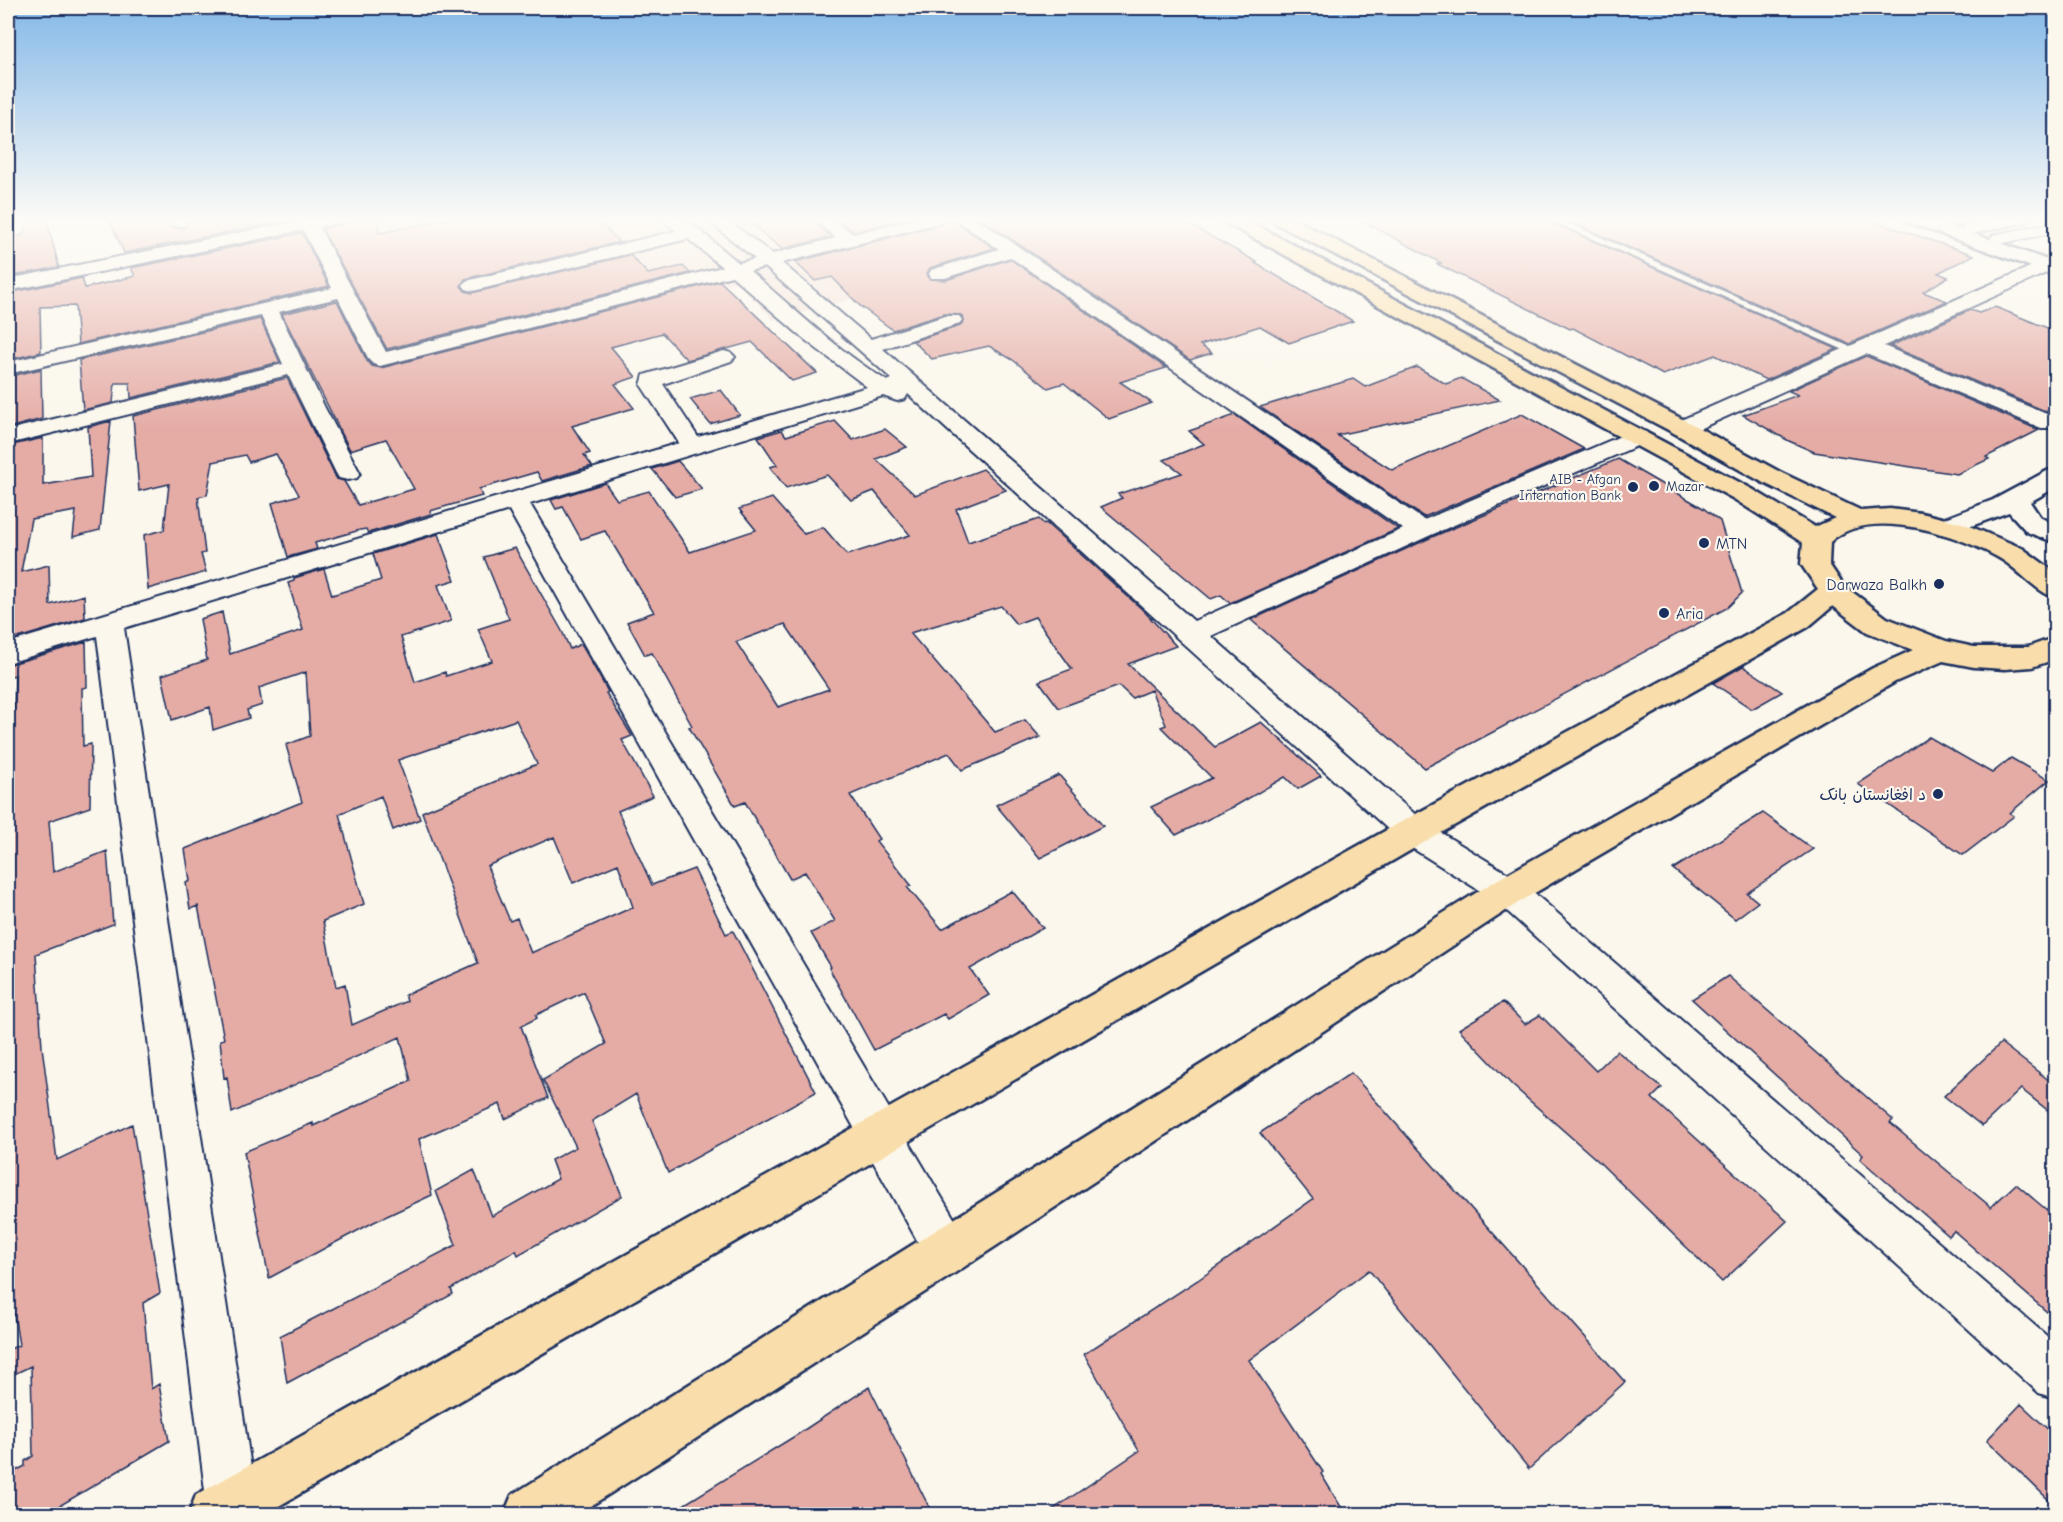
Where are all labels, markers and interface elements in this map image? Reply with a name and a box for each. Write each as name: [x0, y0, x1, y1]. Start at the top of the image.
place label: AIB - Afgan Internation Bank: [1519, 471, 1621, 504]
place label: Mazar: [1666, 478, 1704, 495]
marker: Mazar: [1647, 479, 1661, 493]
marker: AIB - Afgan Internation Bank: [1626, 480, 1640, 494]
place label: MTN: [1716, 535, 1747, 553]
marker: MTN: [1697, 536, 1711, 550]
place label: Darwaza Balkh: [1827, 576, 1927, 594]
marker: Darwaza Balkh: [1932, 577, 1946, 591]
place label: Aria: [1676, 605, 1704, 623]
marker: Aria: [1657, 606, 1671, 620]
place label: د افغانستان بانک: [1819, 786, 1926, 804]
marker: د افغانستان بانک: [1931, 787, 1945, 801]

